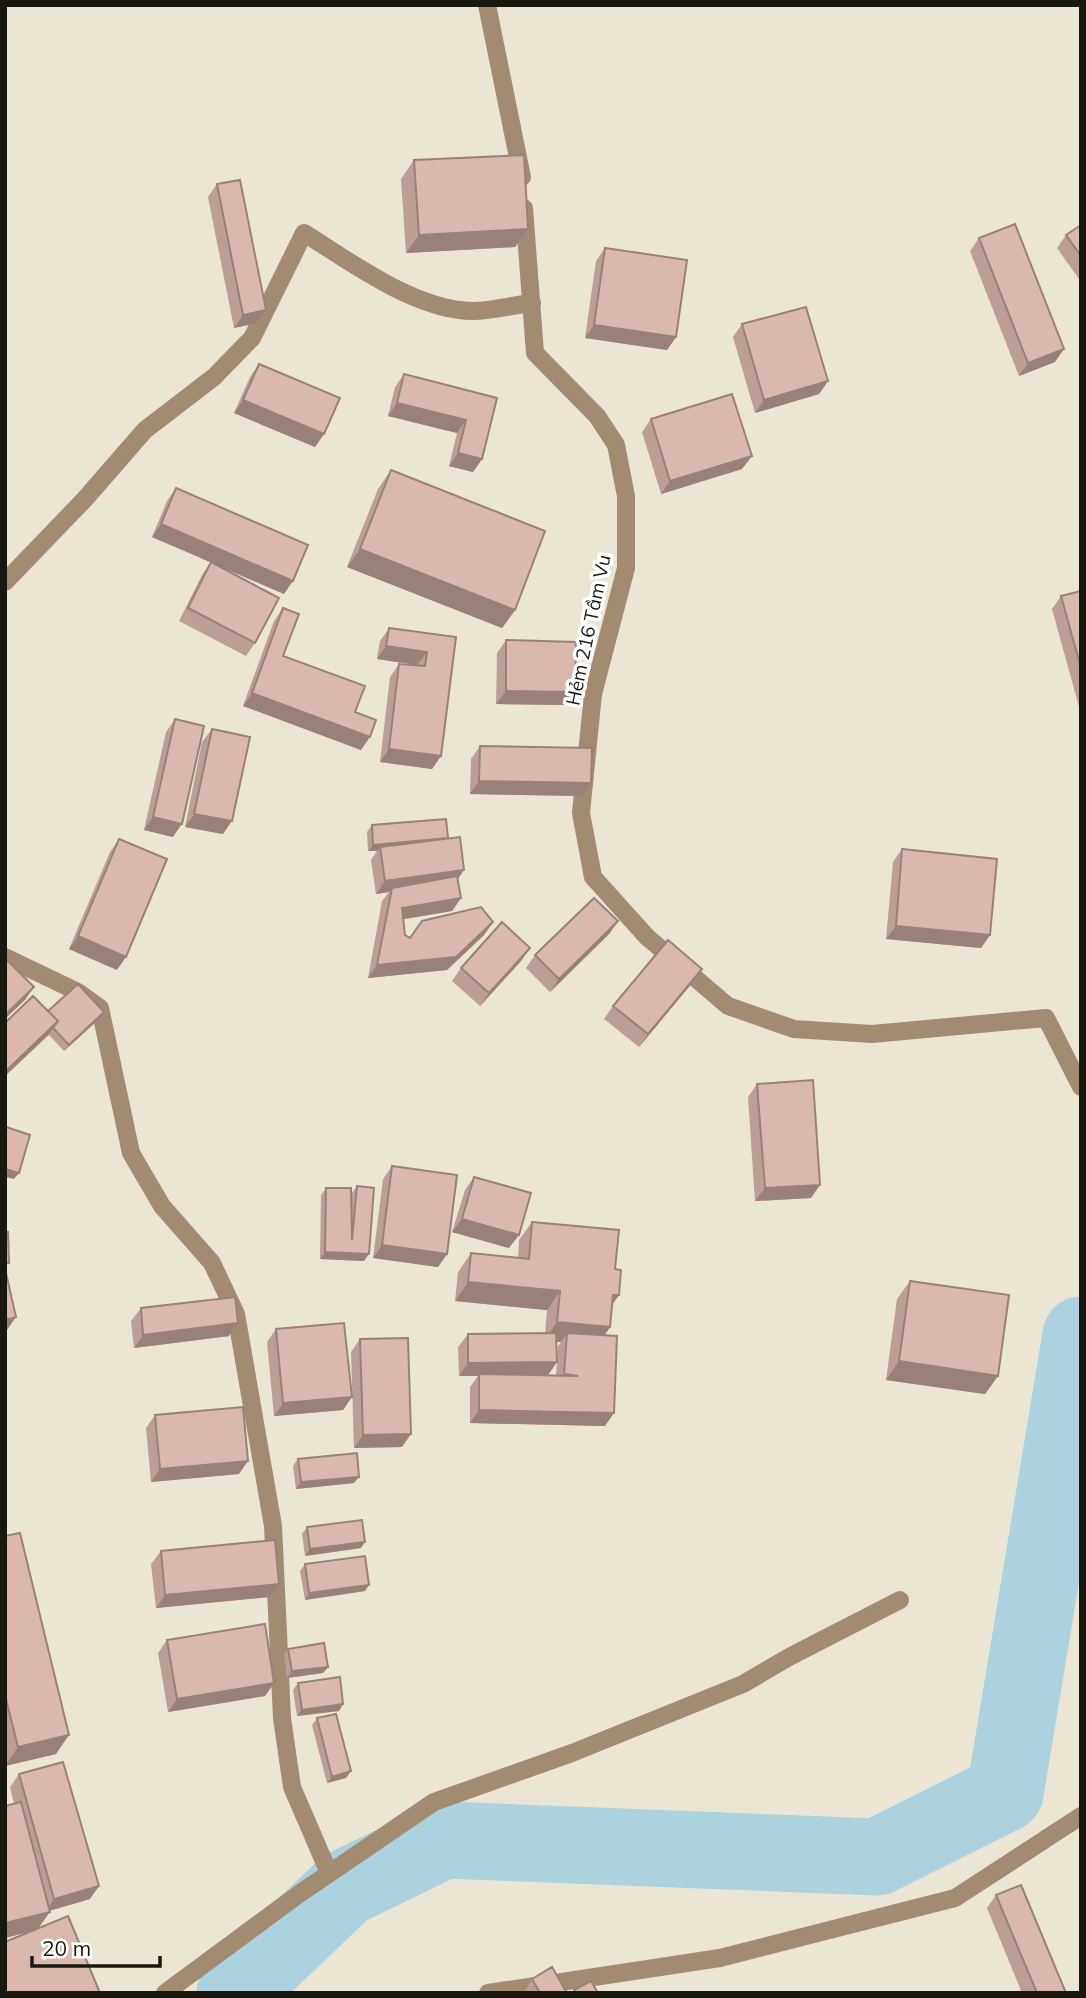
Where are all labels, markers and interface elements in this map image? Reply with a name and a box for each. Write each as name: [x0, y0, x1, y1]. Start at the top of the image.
street label: Hẻm 216 Tầm Vu: [560, 552, 616, 708]
scale bar: [32, 1924, 159, 1968]
text: 20 m: [42, 1935, 91, 1961]

